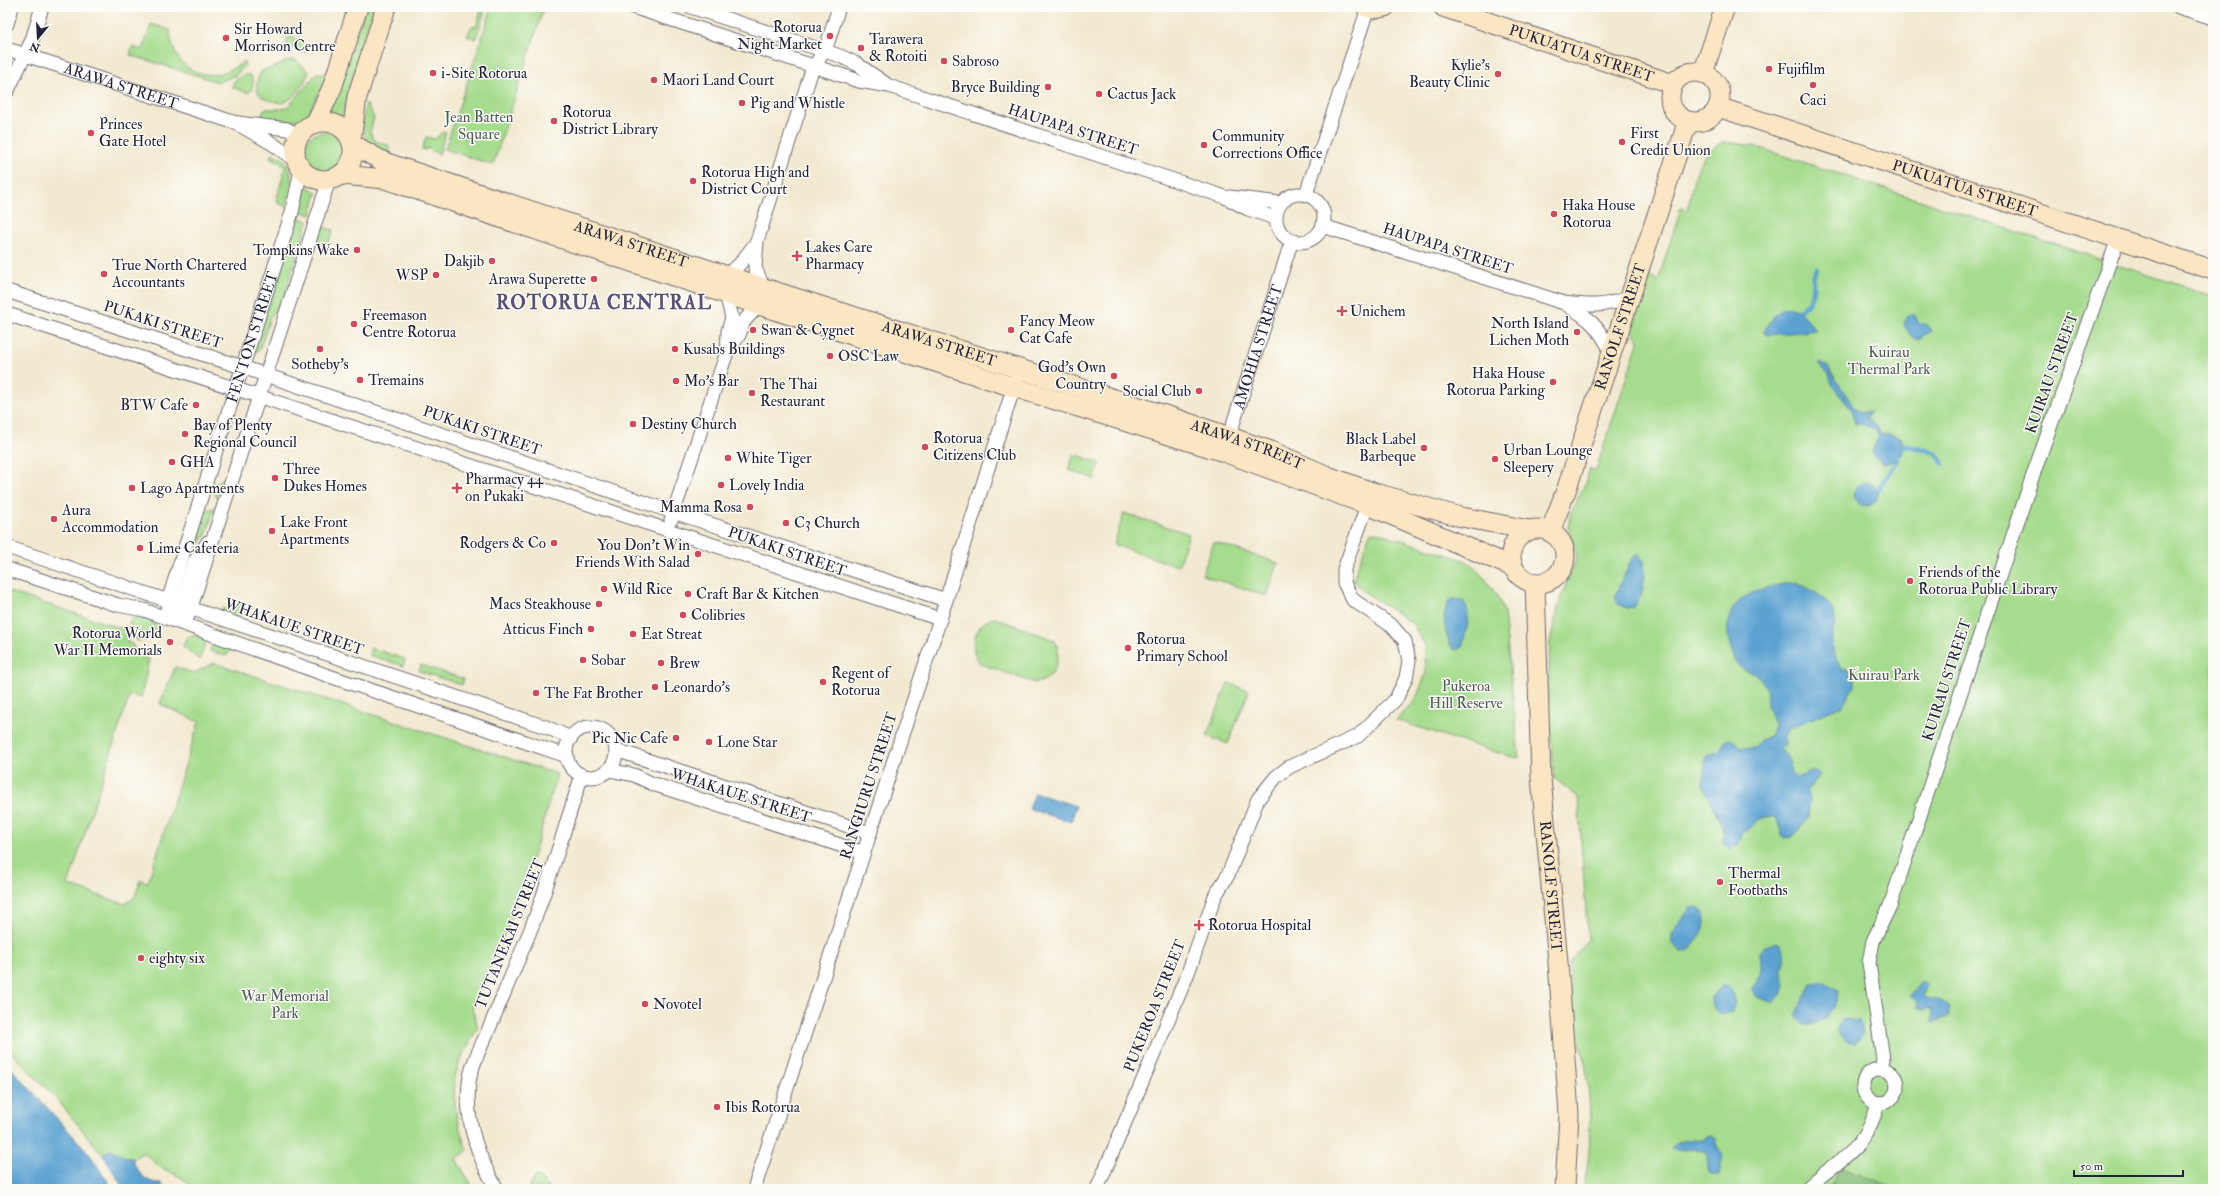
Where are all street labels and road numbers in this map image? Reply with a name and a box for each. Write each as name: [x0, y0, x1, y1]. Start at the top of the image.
street label: PUKUATUA STREET: [1506, 20, 1656, 86]
street label: ARAWA STREET: [61, 58, 181, 113]
street label: HAUPAPA STREET: [1005, 100, 1141, 160]
street label: PUKUATUA STREET: [1890, 156, 2040, 221]
street label: ARAWA STREET: [571, 216, 691, 272]
street label: HAUPAPA STREET: [1380, 219, 1516, 279]
street label: RANOLF STREET: [1590, 261, 1650, 392]
street label: FENTON STREET: [222, 269, 282, 405]
street label: AMOHIA STREET: [1229, 282, 1287, 413]
street label: PUKAKI STREET: [101, 297, 225, 353]
street label: KUIRAU STREET: [2021, 310, 2083, 436]
street label: ARAWA STREET: [879, 316, 999, 371]
street label: PUKAKI STREET: [420, 402, 544, 460]
street label: ARAWA STREET: [1187, 415, 1307, 474]
street label: PUKAKI STREET: [725, 523, 849, 581]
street label: WHAKAUE STREET: [221, 594, 366, 660]
street label: KUIRAU STREET: [1918, 616, 1976, 744]
street label: RANGIURU STREET: [836, 710, 902, 862]
street label: WHAKAUE STREET: [668, 764, 813, 828]
street label: RANOLF STREET: [1535, 820, 1567, 953]
street label: TUTANEKAI STREET: [471, 856, 549, 1012]
street label: PUKEROA STREET: [1120, 937, 1190, 1075]

